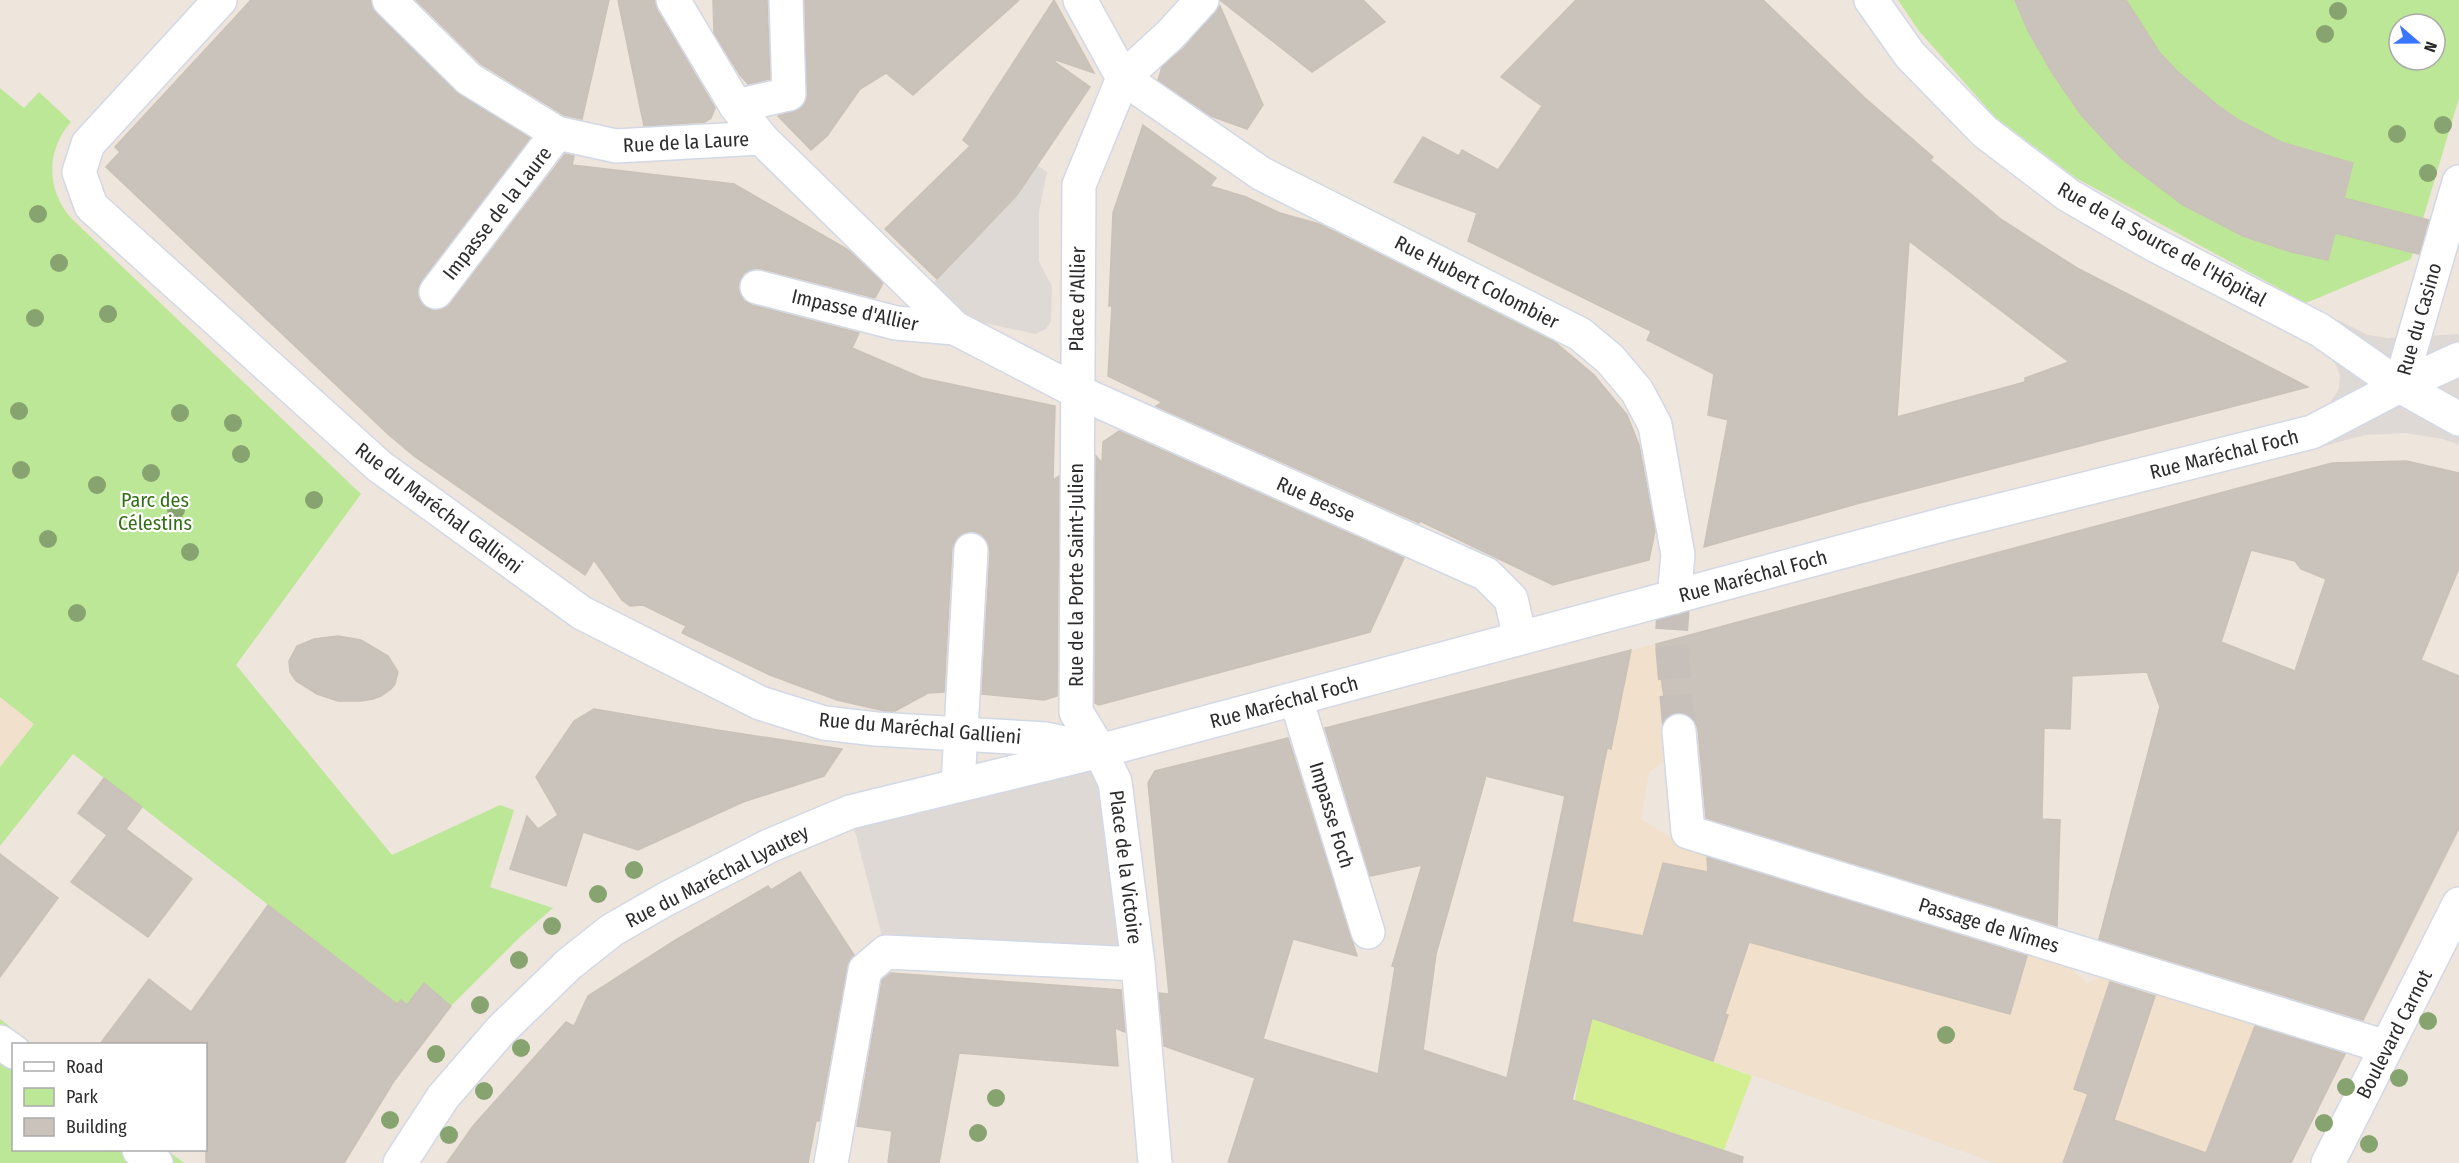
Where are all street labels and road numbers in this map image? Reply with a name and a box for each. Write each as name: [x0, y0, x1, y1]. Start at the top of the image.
street label: Rue de la Laure: [622, 127, 750, 157]
street label: Impasse de la Laure: [438, 142, 556, 284]
street label: Rue de la Source de l'Hôpital: [2053, 177, 2271, 311]
street label: Rue Hubert Colombier: [1391, 230, 1563, 334]
street label: Place d'Allier: [1064, 246, 1090, 352]
street label: Rue du Casino: [2391, 260, 2447, 378]
street label: Impasse d'Allier: [789, 284, 921, 336]
street label: Rue Maréchal Foch: [2147, 424, 2301, 484]
street label: Rue du Maréchal Gallieni: [351, 437, 527, 579]
street label: Rue de la Porte Saint-Julien: [1064, 463, 1088, 687]
street label: Rue Besse: [1273, 471, 1359, 527]
street label: Rue Maréchal Foch: [1676, 545, 1830, 607]
street label: Rue Maréchal Foch: [1207, 671, 1361, 733]
street label: Rue du Maréchal Gallieni: [818, 707, 1022, 749]
street label: Impasse Foch: [1304, 759, 1360, 871]
street label: Place de la Victoire: [1105, 789, 1147, 945]
street label: Rue du Maréchal Lyautey: [621, 819, 813, 933]
street label: Passage de Nîmes: [1916, 892, 2062, 958]
street label: Boulevard Carnot: [2351, 965, 2437, 1102]

